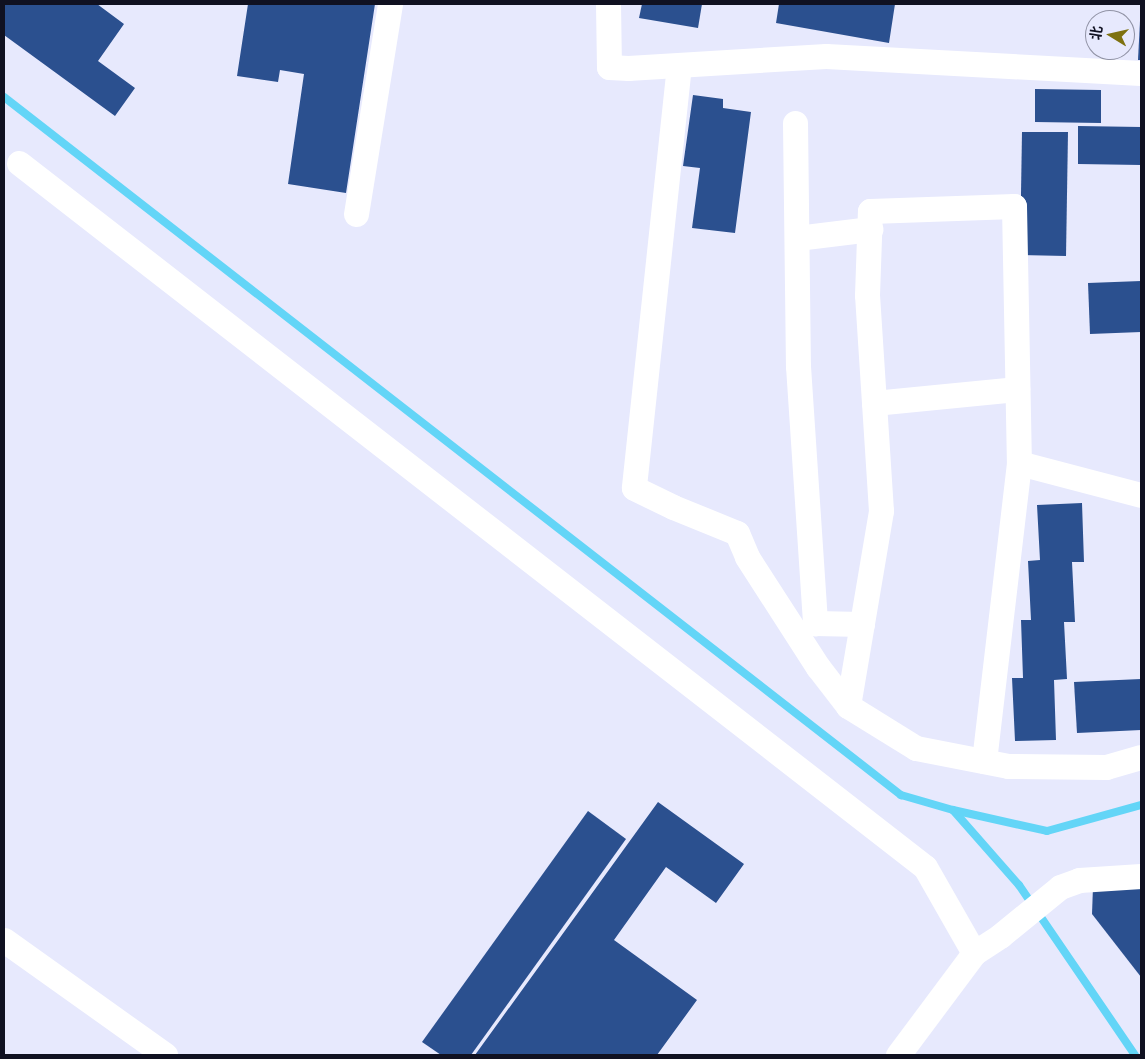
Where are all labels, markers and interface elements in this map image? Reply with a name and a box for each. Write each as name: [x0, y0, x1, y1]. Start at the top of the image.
north arrow: [1085, 10, 1135, 60]
text: 北: [1086, 24, 1106, 41]

